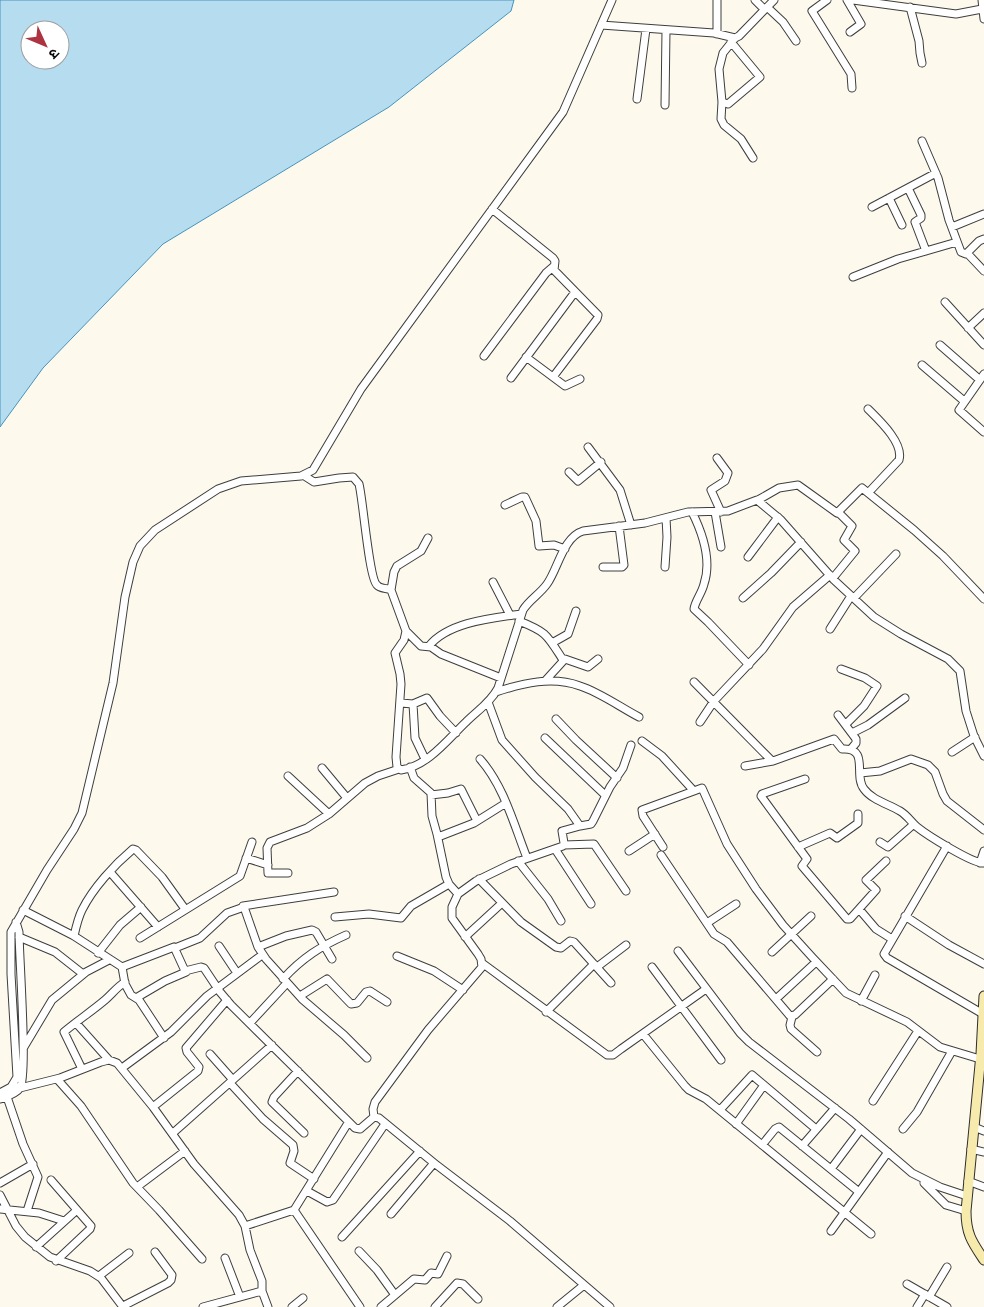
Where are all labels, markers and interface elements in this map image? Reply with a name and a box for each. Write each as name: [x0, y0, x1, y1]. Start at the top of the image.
north arrow: [20, 20, 70, 70]
text: उ: [44, 44, 64, 65]

